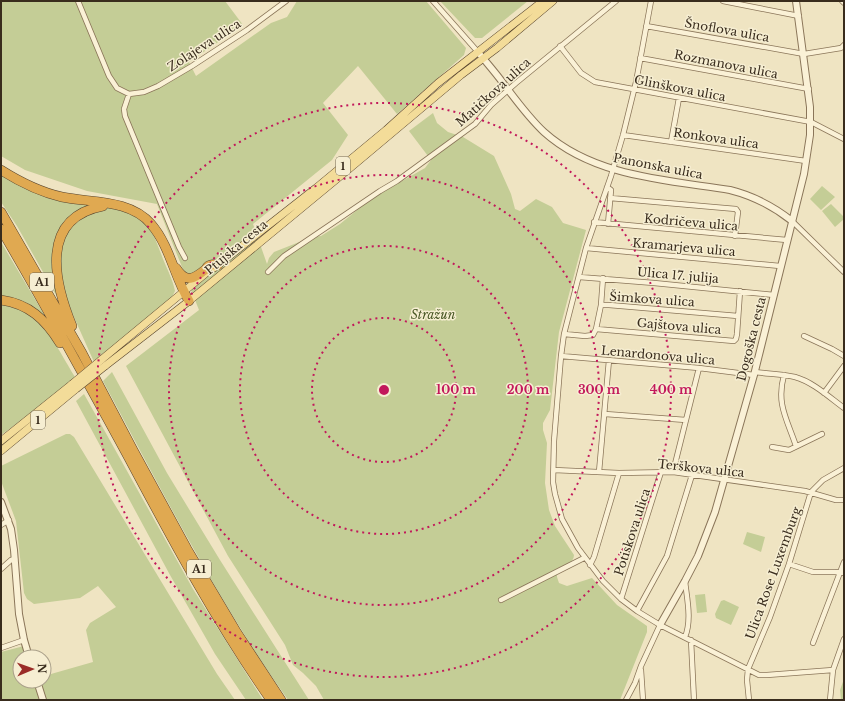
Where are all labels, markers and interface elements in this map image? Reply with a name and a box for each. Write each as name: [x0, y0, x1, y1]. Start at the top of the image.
street label: Šnoflova ulica: [683, 14, 771, 45]
street label: Zolajeva ulica: [165, 16, 244, 74]
street label: Rozmanova ulica: [673, 47, 780, 81]
street label: Matičkova ulica: [452, 54, 534, 130]
street label: Glinškova ulica: [633, 72, 727, 104]
street label: Ronkova ulica: [672, 125, 760, 151]
street label: Panonska ulica: [612, 150, 704, 182]
road number: 1: [336, 157, 350, 175]
street label: Kodričeva ulica: [643, 210, 739, 234]
street label: Ptujska cesta: [202, 216, 271, 278]
street label: Kramarjeva ulica: [632, 235, 737, 259]
street label: Ulica 17. julija: [637, 264, 720, 286]
road number: A1: [30, 273, 54, 291]
street label: Šimkova ulica: [609, 288, 696, 309]
street label: Dogoška cesta: [733, 295, 769, 383]
park label: Stražun: [411, 307, 456, 322]
street label: Gajštova ulica: [636, 315, 722, 337]
street label: Lenardonova ulica: [600, 343, 716, 367]
text: 100 m: [436, 382, 477, 397]
text: 200 m: [507, 382, 550, 397]
text: 300 m: [578, 382, 621, 397]
text: 400 m: [650, 382, 693, 397]
centre of rings: [377, 383, 391, 397]
road number: 1: [31, 411, 45, 429]
street label: Terškova ulica: [657, 456, 746, 480]
street label: Potiskova ulica: [611, 486, 653, 577]
street label: Ulica Rose Luxemburg: [742, 504, 804, 641]
road number: A1: [187, 560, 211, 578]
north arrow: [12, 649, 52, 689]
text: N: [35, 663, 49, 675]

